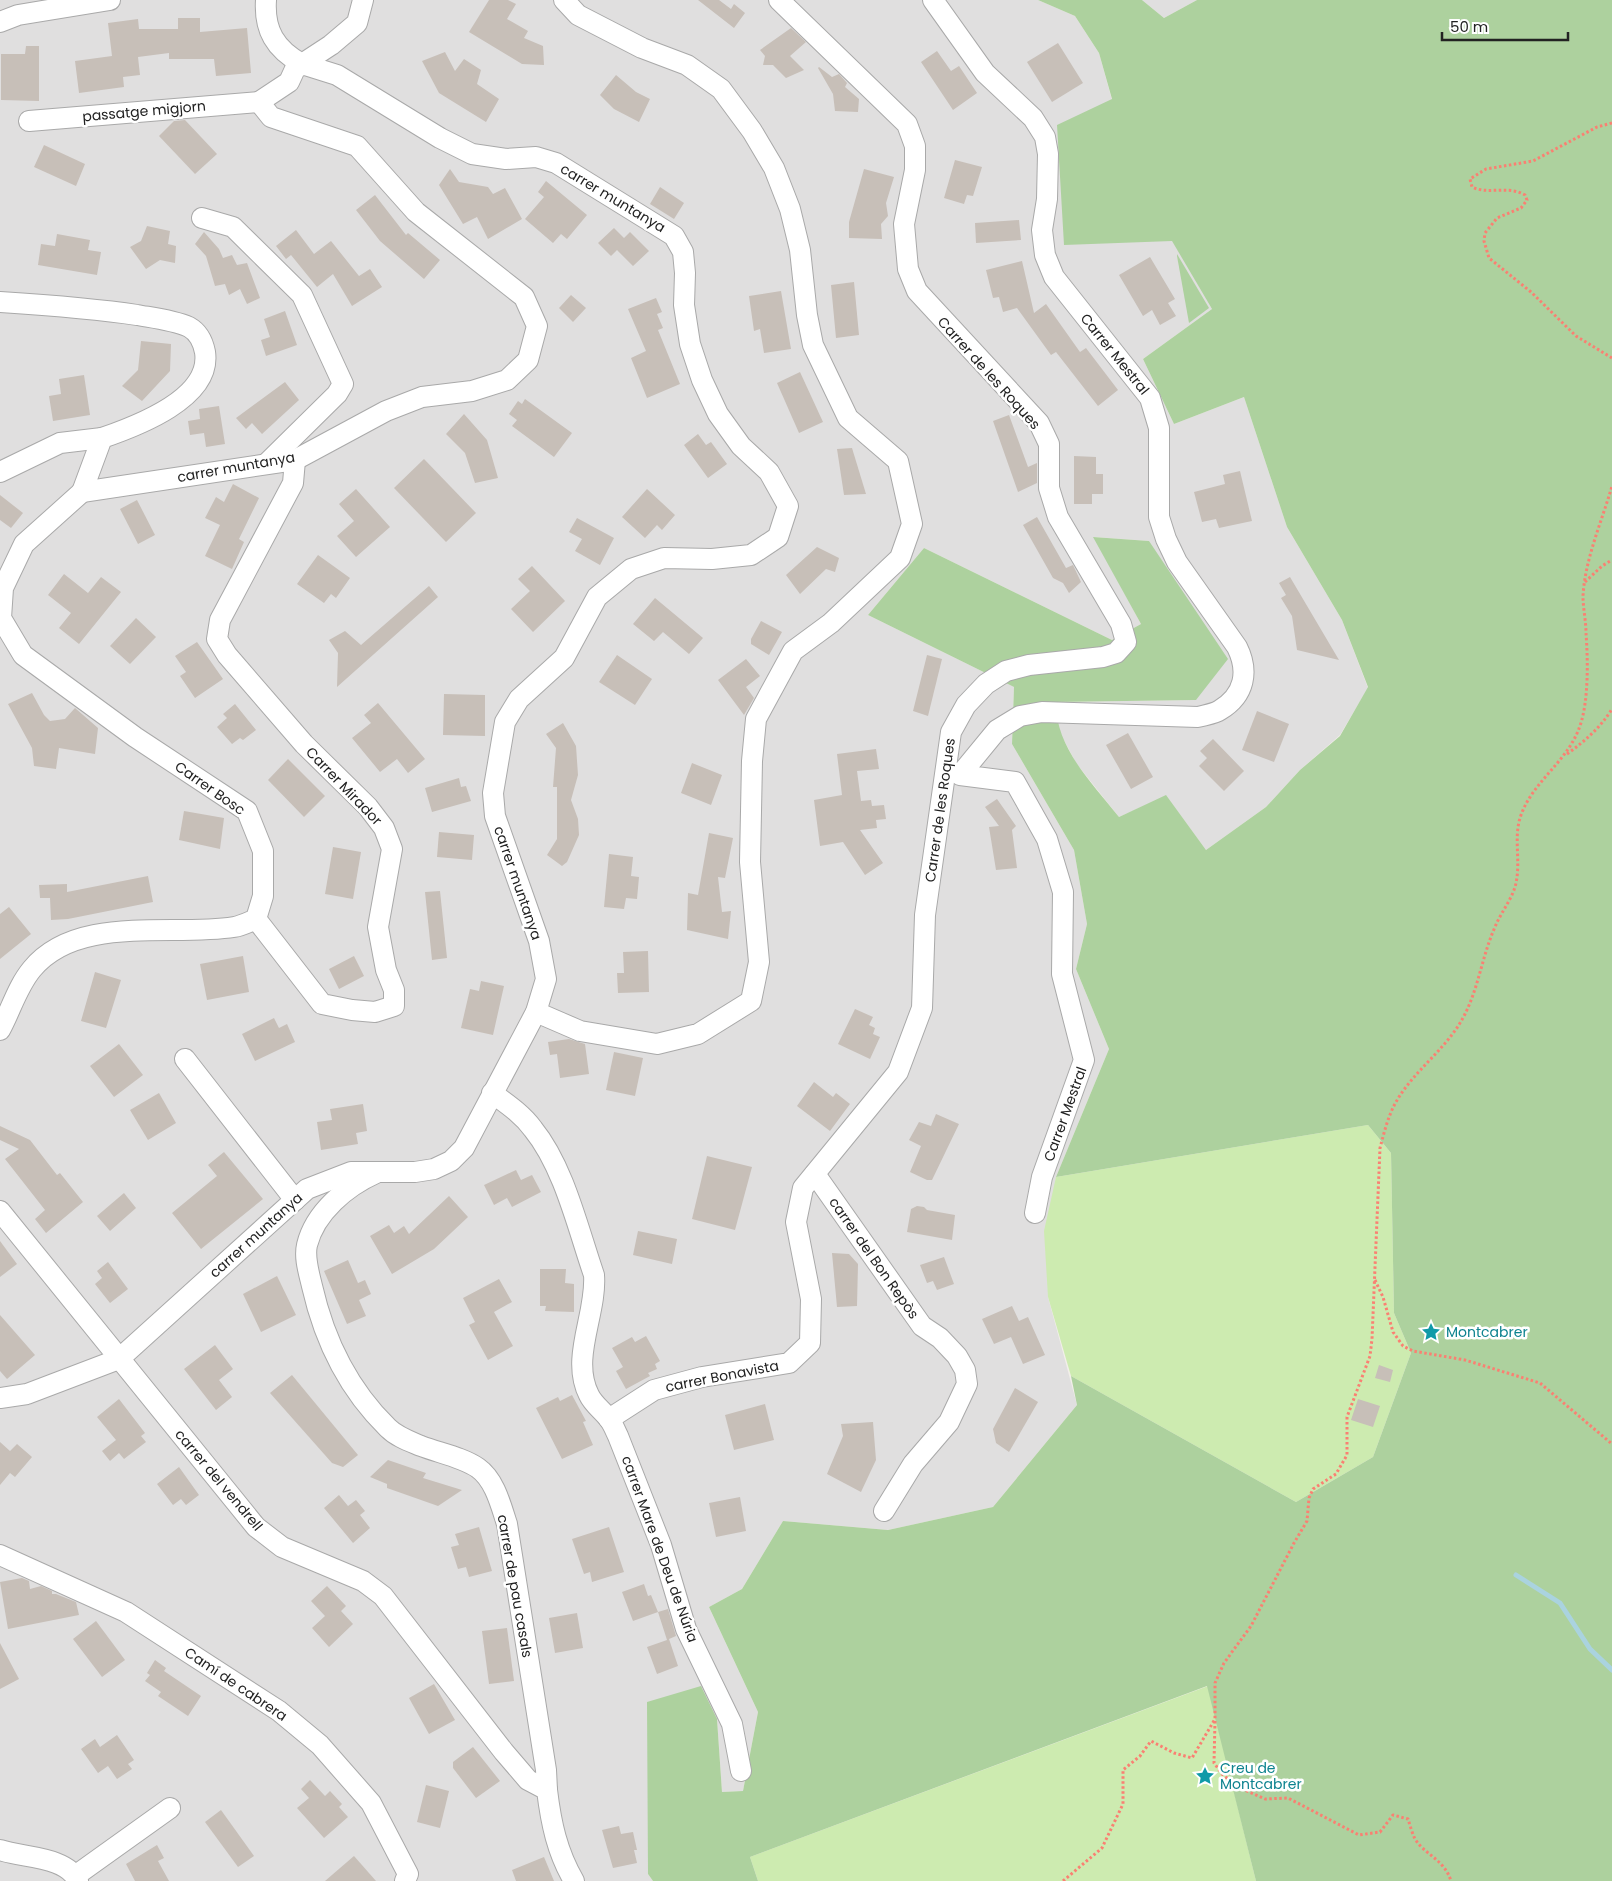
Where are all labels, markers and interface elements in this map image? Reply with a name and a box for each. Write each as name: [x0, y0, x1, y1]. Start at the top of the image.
scale bar: [1442, 10, 1568, 42]
text: 50 m: [1450, 16, 1488, 37]
street label: passatge migjorn: [81, 96, 207, 126]
street label: carrer muntanya: [557, 159, 669, 237]
street label: Carrer Mestral: [1076, 309, 1154, 399]
street label: Carrer de les Roques: [933, 312, 1045, 434]
street label: carrer muntanya: [176, 447, 296, 487]
street label: Carrer de les Roques: [920, 737, 960, 883]
street label: Carrer Mirador: [301, 742, 387, 830]
street label: Carrer Bosc: [171, 756, 249, 820]
street label: carrer muntanya: [489, 823, 547, 943]
street label: Carrer Mestral: [1039, 1064, 1091, 1164]
street label: carrer muntanya: [205, 1188, 307, 1282]
street label: carrer del Bon Repòs: [824, 1193, 924, 1323]
place icon: Montcabrer: [1420, 1321, 1442, 1343]
place label: Montcabrer: [1446, 1322, 1528, 1342]
street label: carrer Bonavista: [664, 1355, 780, 1397]
street label: carrer del vendrell: [170, 1425, 268, 1535]
street label: carrer Mare de Deu de Núria: [617, 1453, 703, 1645]
street label: carrer de pau casals: [493, 1513, 537, 1659]
street label: Camí de cabrera: [181, 1642, 291, 1726]
place label: Creu de Montcabrer: [1220, 1758, 1302, 1794]
place icon: Creu de Montcabrer: [1194, 1765, 1216, 1787]

